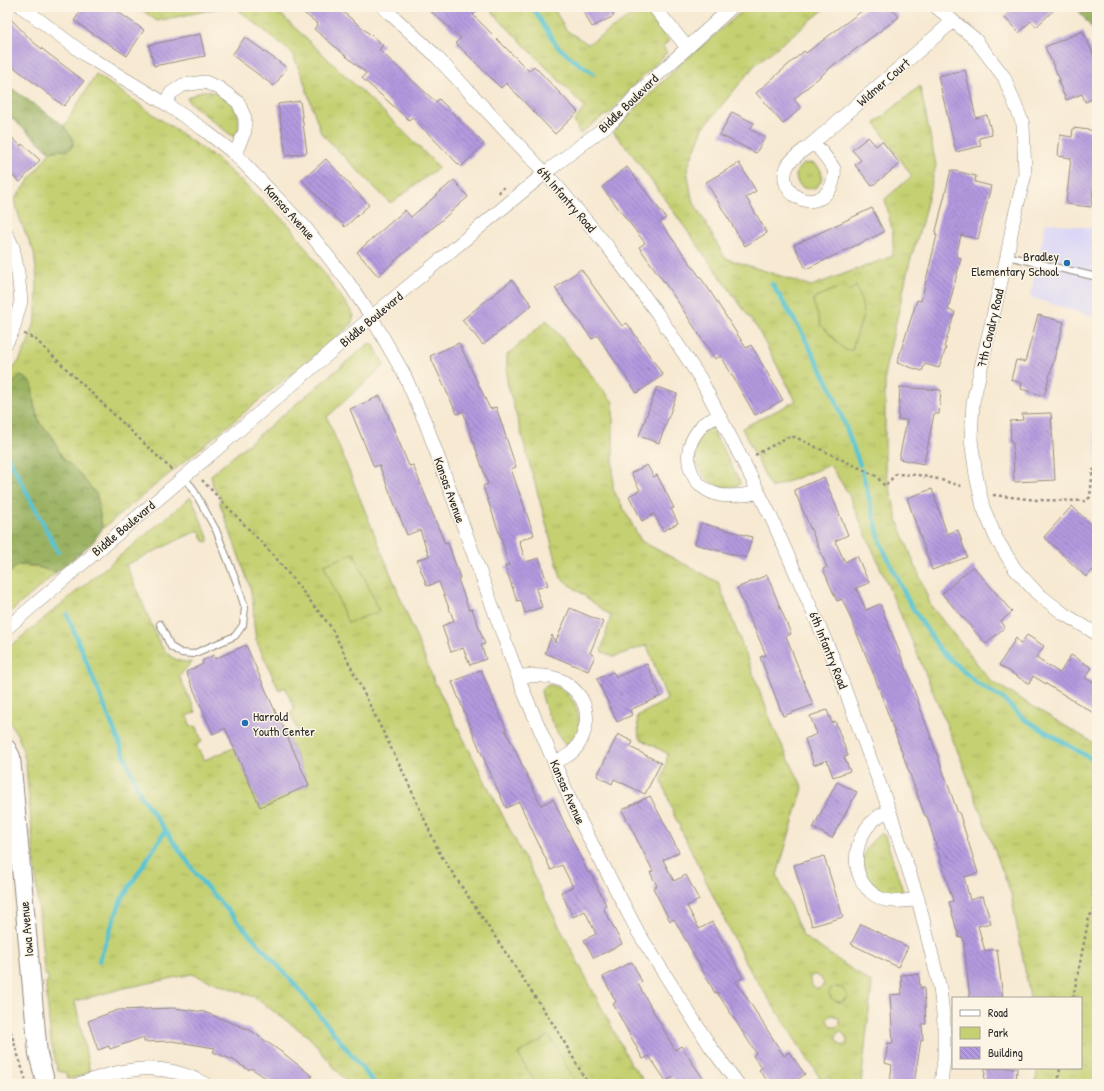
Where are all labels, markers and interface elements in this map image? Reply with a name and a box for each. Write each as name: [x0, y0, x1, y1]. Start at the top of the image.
street label: Widmer Court: [853, 54, 914, 110]
street label: Biddle Boulevard: [594, 70, 662, 136]
street label: 6th Infantry Road: [533, 162, 601, 236]
street label: Kansas Avenue: [260, 180, 320, 244]
place label: Bradley Elementary School: [971, 247, 1060, 280]
marker: Bradley Elementary School: [1062, 258, 1072, 268]
street label: Biddle Boulevard: [336, 287, 406, 351]
street label: 7th Cavalry Road: [972, 287, 1008, 369]
street label: Kansas Avenue: [430, 455, 470, 525]
street label: Biddle Boulevard: [88, 496, 158, 560]
street label: 6th Infantry Road: [805, 609, 853, 691]
place label: Harrold Youth Center: [253, 707, 315, 740]
marker: Harrold Youth Center: [240, 718, 250, 728]
street label: Kansas Avenue: [546, 757, 590, 827]
street label: Iowa Avenue: [15, 901, 37, 957]
legend: [952, 997, 1082, 1069]
text: Road: [988, 1004, 1008, 1021]
text: Park: [988, 1024, 1008, 1041]
text: Building: [988, 1044, 1023, 1061]

